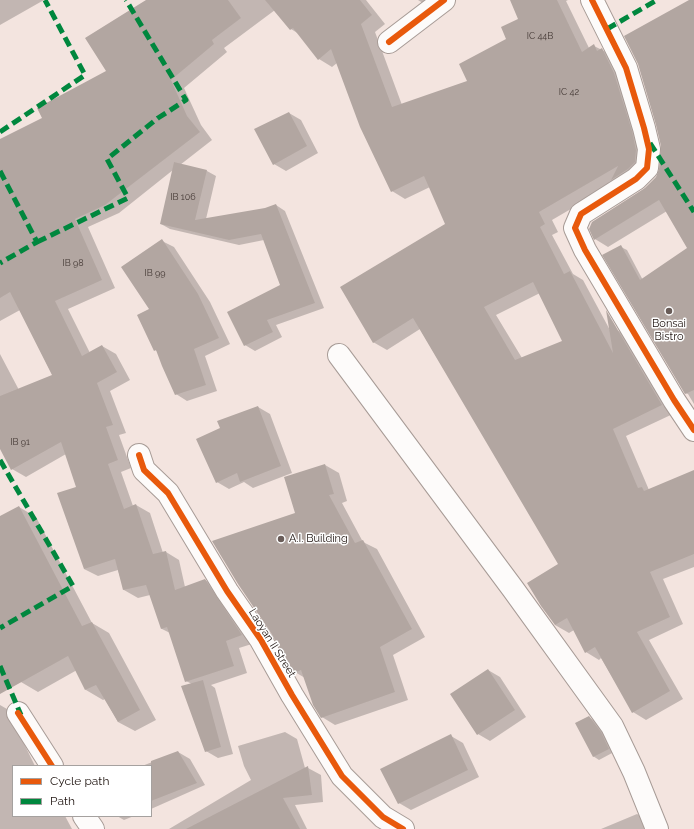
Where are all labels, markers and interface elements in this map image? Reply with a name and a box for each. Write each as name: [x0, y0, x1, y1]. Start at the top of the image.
house number: IC 44B: [527, 31, 553, 41]
house number: IC 42: [559, 87, 579, 97]
house number: IB 106: [170, 192, 196, 202]
house number: IB 98: [62, 258, 84, 268]
house number: IB 99: [144, 268, 166, 278]
marker: Bonsai Bistro: [664, 306, 674, 316]
place label: Bonsai Bistro: [652, 317, 686, 343]
house number: IB 91: [10, 437, 30, 447]
place label: A.I. Building: [289, 532, 348, 546]
marker: A.I. Building: [276, 534, 286, 544]
street label: Laoyan II Street: [246, 606, 298, 680]
legend: [12, 765, 152, 817]
text: Cycle path: [50, 774, 109, 788]
text: Path: [50, 794, 75, 808]

